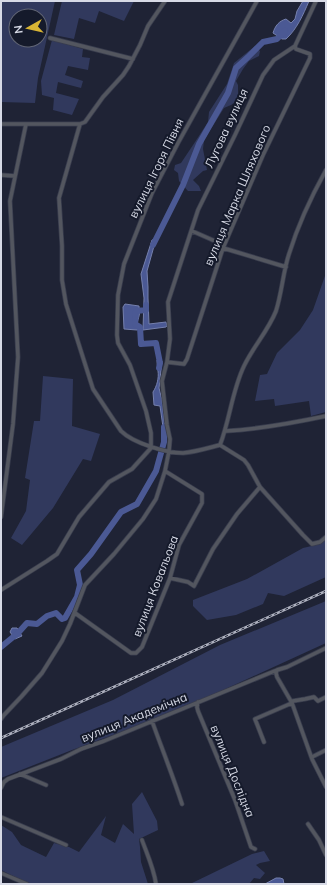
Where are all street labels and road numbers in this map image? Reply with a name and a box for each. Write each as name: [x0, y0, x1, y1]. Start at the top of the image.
street label: Лугова вулиця: [201, 86, 251, 170]
street label: вулиця Ігоря Півня: [125, 116, 187, 220]
street label: вулиця Марка Шляхового: [200, 122, 274, 268]
street label: вулиця Ковальова: [129, 533, 181, 639]
street label: вулиця Академічна: [79, 689, 189, 745]
street label: вулиця Дослідна: [208, 723, 258, 819]

